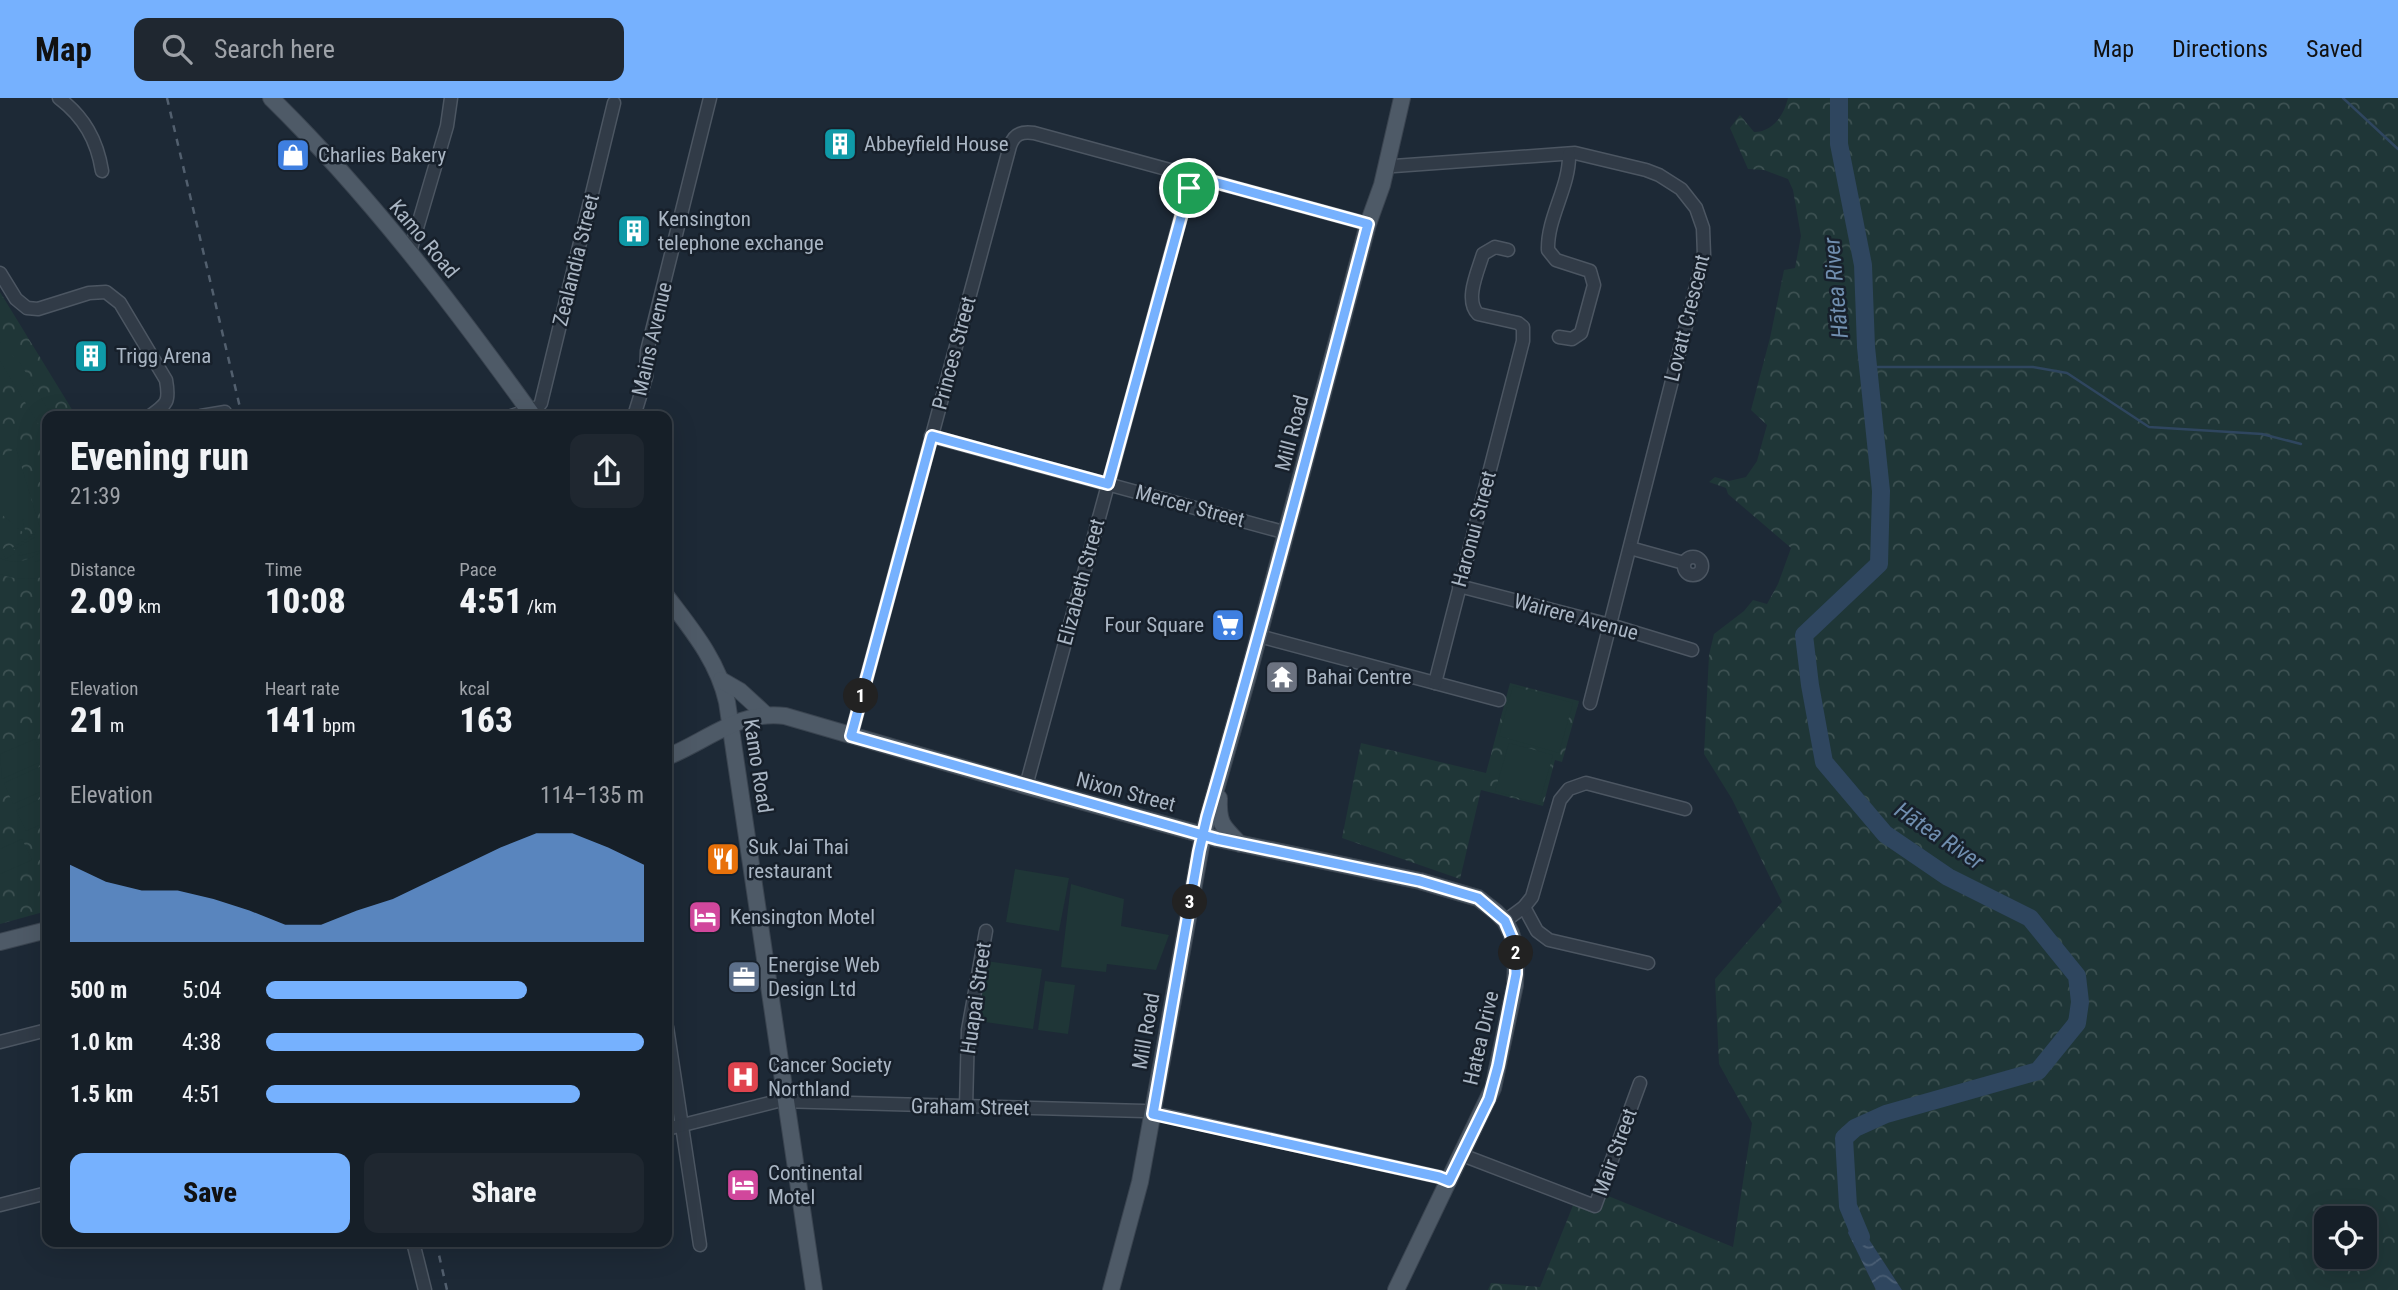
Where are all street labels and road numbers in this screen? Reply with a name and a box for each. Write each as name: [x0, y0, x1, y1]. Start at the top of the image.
street label: Zealandia Street: [548, 192, 604, 328]
street label: Kamo Road: [384, 195, 464, 283]
street label: Lovatt Crescent: [1660, 252, 1714, 384]
street label: Mains Avenue: [627, 280, 677, 398]
street label: Princes Street: [927, 294, 981, 412]
street label: Mill Road: [1270, 393, 1314, 473]
street label: Haronui Street: [1447, 468, 1501, 590]
street label: Mercer Street: [1133, 480, 1247, 532]
street label: Elizabeth Street: [1053, 516, 1109, 648]
street label: Wairere Avenue: [1511, 589, 1641, 645]
street label: Kamo Road: [739, 717, 777, 815]
street label: Nixon Street: [1074, 767, 1178, 817]
street label: Huapai Street: [956, 941, 996, 1055]
street label: Hatea Drive: [1459, 988, 1504, 1087]
street label: Mill Road: [1127, 991, 1165, 1071]
street label: Graham Street: [911, 1094, 1029, 1120]
street label: Mair Street: [1588, 1105, 1642, 1199]

